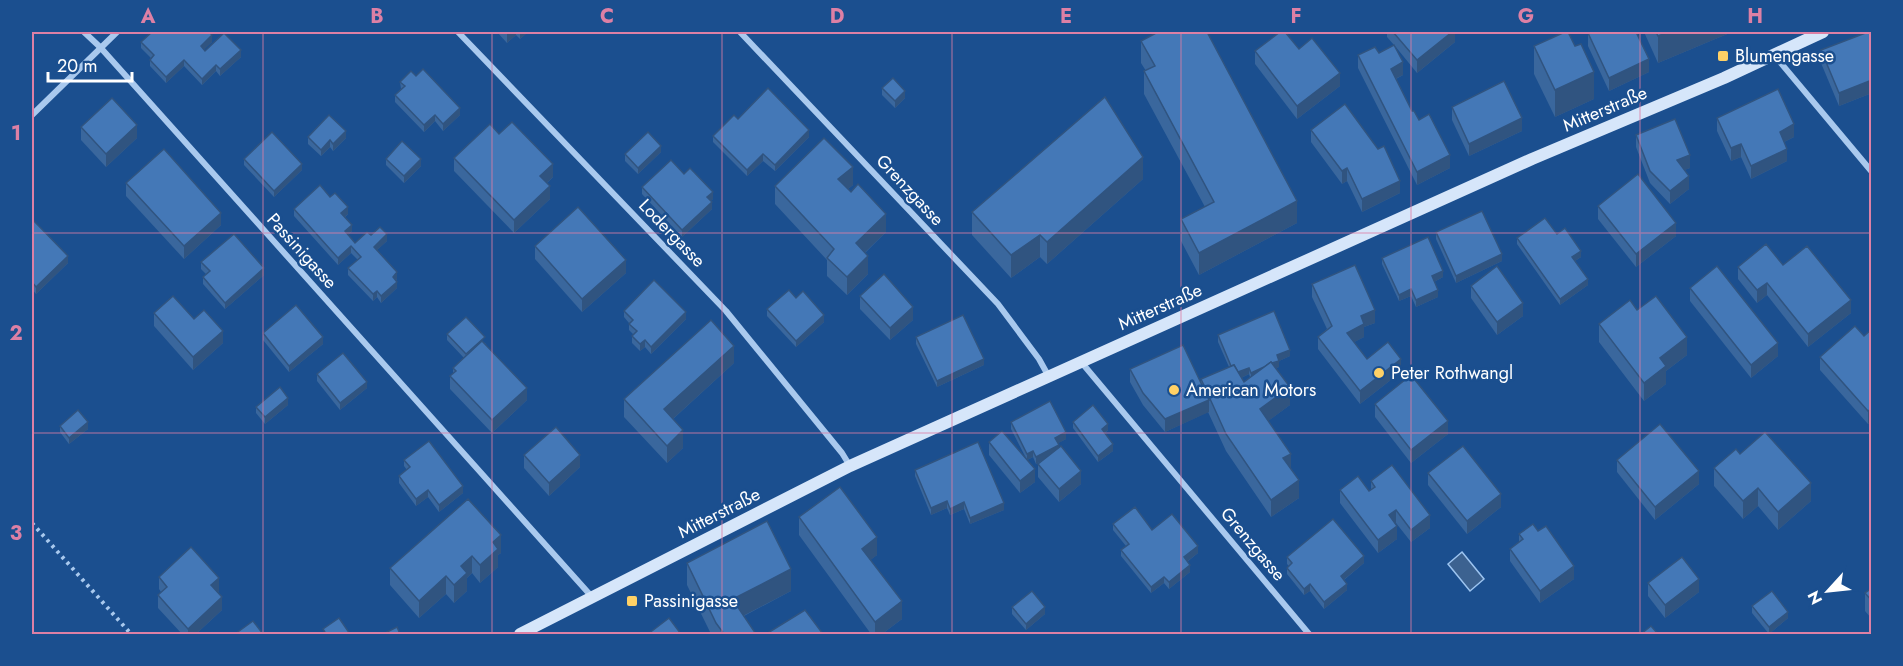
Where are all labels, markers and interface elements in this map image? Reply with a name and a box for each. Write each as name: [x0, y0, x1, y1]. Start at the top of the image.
text: A: [140, 2, 156, 31]
text: B: [370, 2, 384, 31]
text: C: [600, 2, 614, 31]
text: D: [830, 2, 844, 31]
text: E: [1060, 2, 1072, 31]
text: F: [1290, 2, 1302, 31]
text: G: [1518, 2, 1534, 31]
text: H: [1747, 2, 1763, 31]
place label: Blumengasse: [1735, 43, 1834, 69]
scale bar: [48, 45, 132, 83]
marker: Blumengasse: [1716, 49, 1730, 63]
text: 20 m: [57, 53, 97, 79]
street label: Mitterstraße: [1559, 80, 1651, 138]
text: 1: [11, 119, 21, 148]
street label: Grenzgasse: [870, 148, 950, 232]
street label: Lodergasse: [633, 193, 711, 273]
street label: Passinigasse: [261, 207, 343, 295]
street label: Mitterstraße: [1114, 277, 1206, 337]
text: 2: [9, 319, 23, 348]
place label: Peter Rothwangl: [1391, 360, 1513, 386]
marker: Peter Rothwangl: [1372, 366, 1386, 380]
place label: American Motors: [1186, 377, 1316, 403]
marker: American Motors: [1167, 383, 1181, 397]
street label: Mitterstraße: [673, 481, 765, 545]
street label: Grenzgasse: [1214, 501, 1292, 587]
text: 3: [10, 519, 22, 548]
north arrow: [1798, 561, 1858, 621]
text: N: [1802, 587, 1828, 608]
place label: Passinigasse: [644, 588, 738, 614]
marker: Passinigasse: [625, 594, 639, 608]

